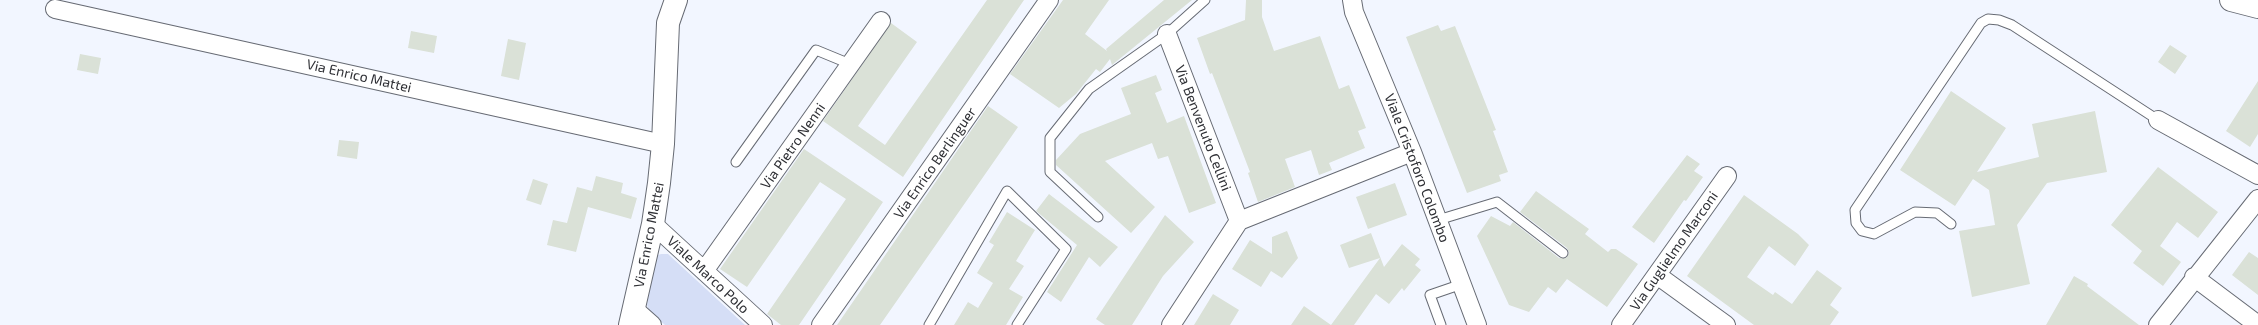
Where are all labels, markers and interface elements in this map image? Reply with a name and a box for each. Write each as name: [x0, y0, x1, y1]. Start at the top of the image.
street label: Via Enrico Mattei: [305, 56, 413, 96]
street label: Via Benvenuto Cellini: [1171, 63, 1235, 193]
street label: Viale Cristoforo Colombo: [1381, 91, 1453, 245]
street label: Via Pietro Nenni: [757, 100, 829, 192]
street label: Via Enrico Berlinguer: [890, 104, 980, 222]
street label: Via Enrico Mattei: [631, 181, 667, 289]
street label: Via Guglielmo Marconi: [1626, 188, 1722, 314]
street label: Viale Marco Polo: [664, 233, 752, 317]

